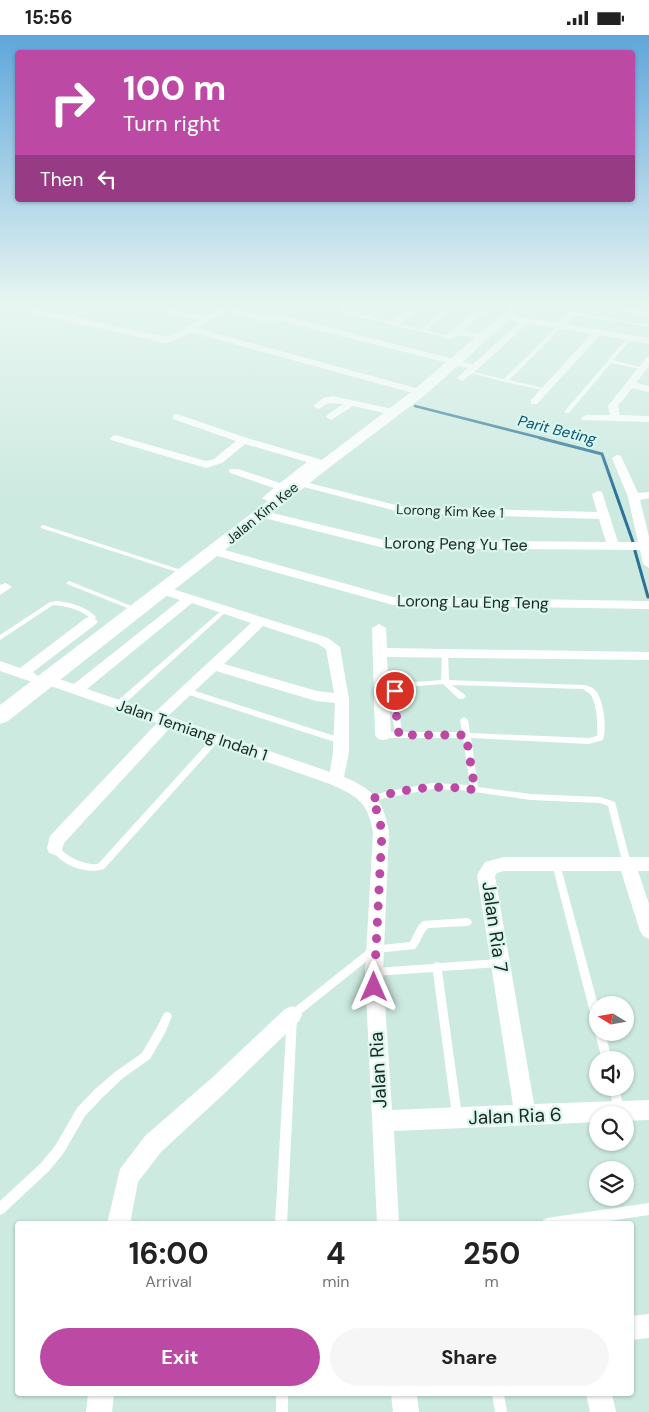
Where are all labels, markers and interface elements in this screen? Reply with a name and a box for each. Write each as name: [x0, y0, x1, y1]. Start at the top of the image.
text: 15:56: [25, 5, 72, 30]
text: 100 m: [123, 65, 226, 111]
icon: right: [40, 70, 105, 135]
text: Turn right: [123, 109, 220, 138]
icon: left: [93, 165, 121, 193]
text: Then: [40, 167, 83, 192]
water label: Parit Beting: [516, 411, 599, 450]
street label: Jalan Kim Kee: [222, 478, 302, 548]
street label: Lorong Kim Kee 1: [396, 500, 504, 522]
street label: Lorong Peng Yu Tee: [384, 532, 528, 556]
street label: Lorong Lau Eng Teng: [397, 590, 549, 614]
pin: [374, 670, 416, 712]
icon: arrive: [381, 677, 409, 705]
street label: Jalan Temiang Indah 1: [114, 694, 270, 766]
street label: Jalan Ria 7: [476, 880, 514, 974]
position arrow: [347, 960, 399, 1012]
north arrow: [589, 996, 634, 1041]
map controls: [589, 996, 634, 1206]
street label: Jalan Ria: [364, 1031, 392, 1109]
button: sound: [589, 1051, 634, 1096]
street label: Jalan Ria 6: [468, 1102, 562, 1130]
button: search: [589, 1106, 634, 1151]
button: layers: [589, 1161, 634, 1206]
text: 16:00: [129, 1234, 209, 1273]
text: 4: [326, 1234, 346, 1273]
text: 250: [463, 1234, 520, 1273]
text: Arrival: [145, 1271, 192, 1292]
text: min: [322, 1271, 350, 1292]
text: m: [485, 1271, 499, 1292]
button: Exit: [40, 1328, 320, 1386]
button: Share: [330, 1328, 609, 1386]

